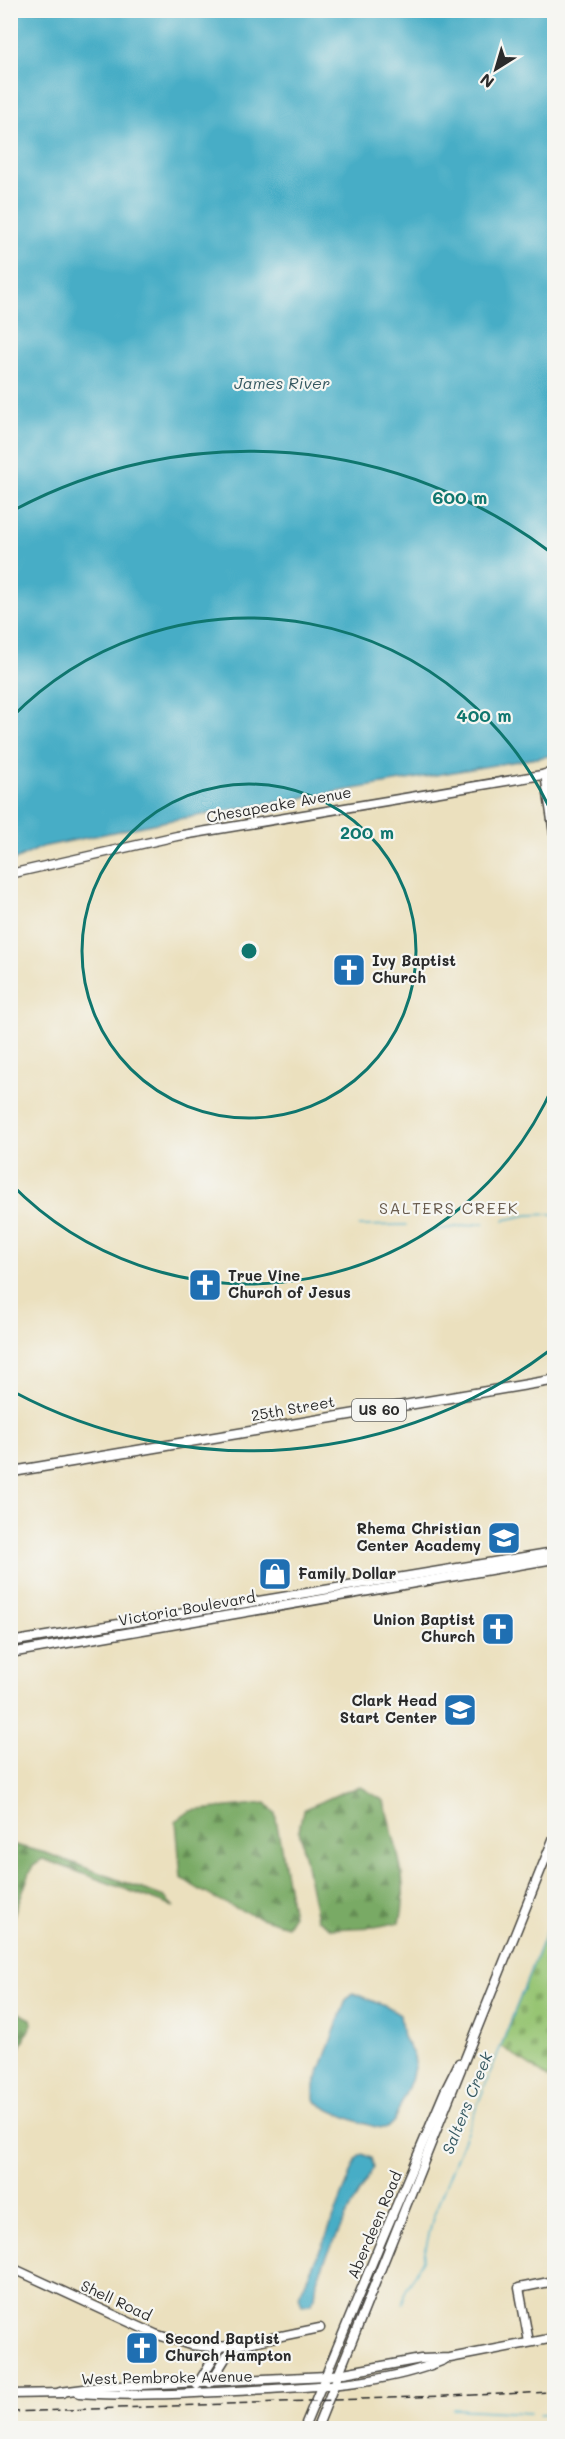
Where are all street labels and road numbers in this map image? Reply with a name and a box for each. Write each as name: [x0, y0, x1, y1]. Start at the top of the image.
street label: Chesapeake Avenue: [205, 781, 353, 827]
street label: 25th Street: [249, 1391, 336, 1425]
road number: US 60: [352, 1399, 406, 1421]
street label: Victoria Boulevard: [117, 1586, 257, 1630]
street label: Aberdeen Road: [342, 2168, 406, 2282]
street label: Shell Road: [78, 2275, 155, 2325]
street label: West Pembroke Avenue: [81, 2366, 253, 2388]

